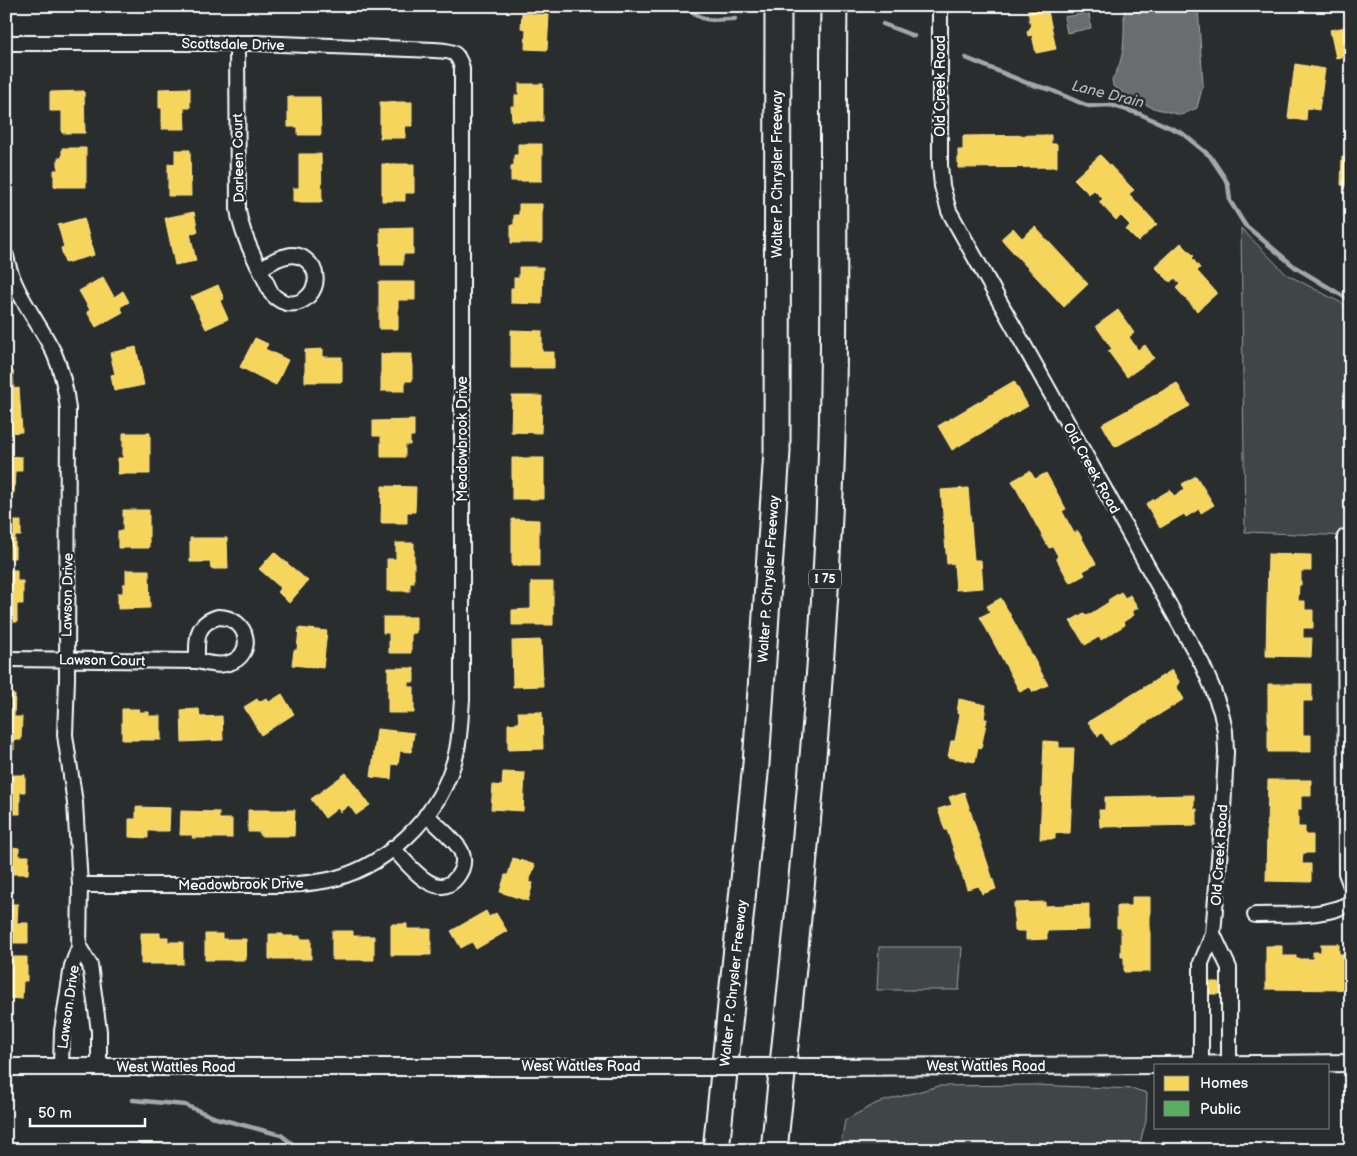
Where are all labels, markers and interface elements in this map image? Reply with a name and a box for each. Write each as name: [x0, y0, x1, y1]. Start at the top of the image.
street label: Scottsdale Drive: [181, 35, 285, 54]
street label: Old Creek Road: [932, 35, 949, 137]
water label: Lane Drain: [1070, 76, 1146, 113]
street label: Walter P. Chrysler Freeway: [769, 89, 786, 258]
street label: Darleen Court: [229, 112, 248, 203]
street label: Meadowbrook Drive: [454, 376, 471, 502]
street label: Old Creek Road: [1060, 420, 1124, 517]
street label: Walter P. Chrysler Freeway: [754, 494, 783, 663]
street label: Lawson Drive: [58, 553, 77, 637]
road number: I 75: [809, 570, 841, 588]
street label: Lawson Court: [59, 651, 146, 670]
street label: Old Creek Road: [1207, 804, 1232, 906]
street label: Meadowbrook Drive: [178, 875, 304, 894]
street label: Walter P. Chrysler Freeway: [716, 898, 751, 1067]
street label: Lawson Drive: [54, 964, 83, 1050]
street label: West Wattles Road: [521, 1058, 641, 1075]
street label: West Wattles Road: [926, 1058, 1046, 1075]
street label: West Wattles Road: [116, 1059, 236, 1076]
legend: [1154, 1064, 1330, 1128]
text: Homes: [1200, 1074, 1249, 1093]
scale bar: [30, 1096, 145, 1128]
text: Public: [1200, 1100, 1241, 1119]
text: 50 m: [38, 1104, 72, 1123]

